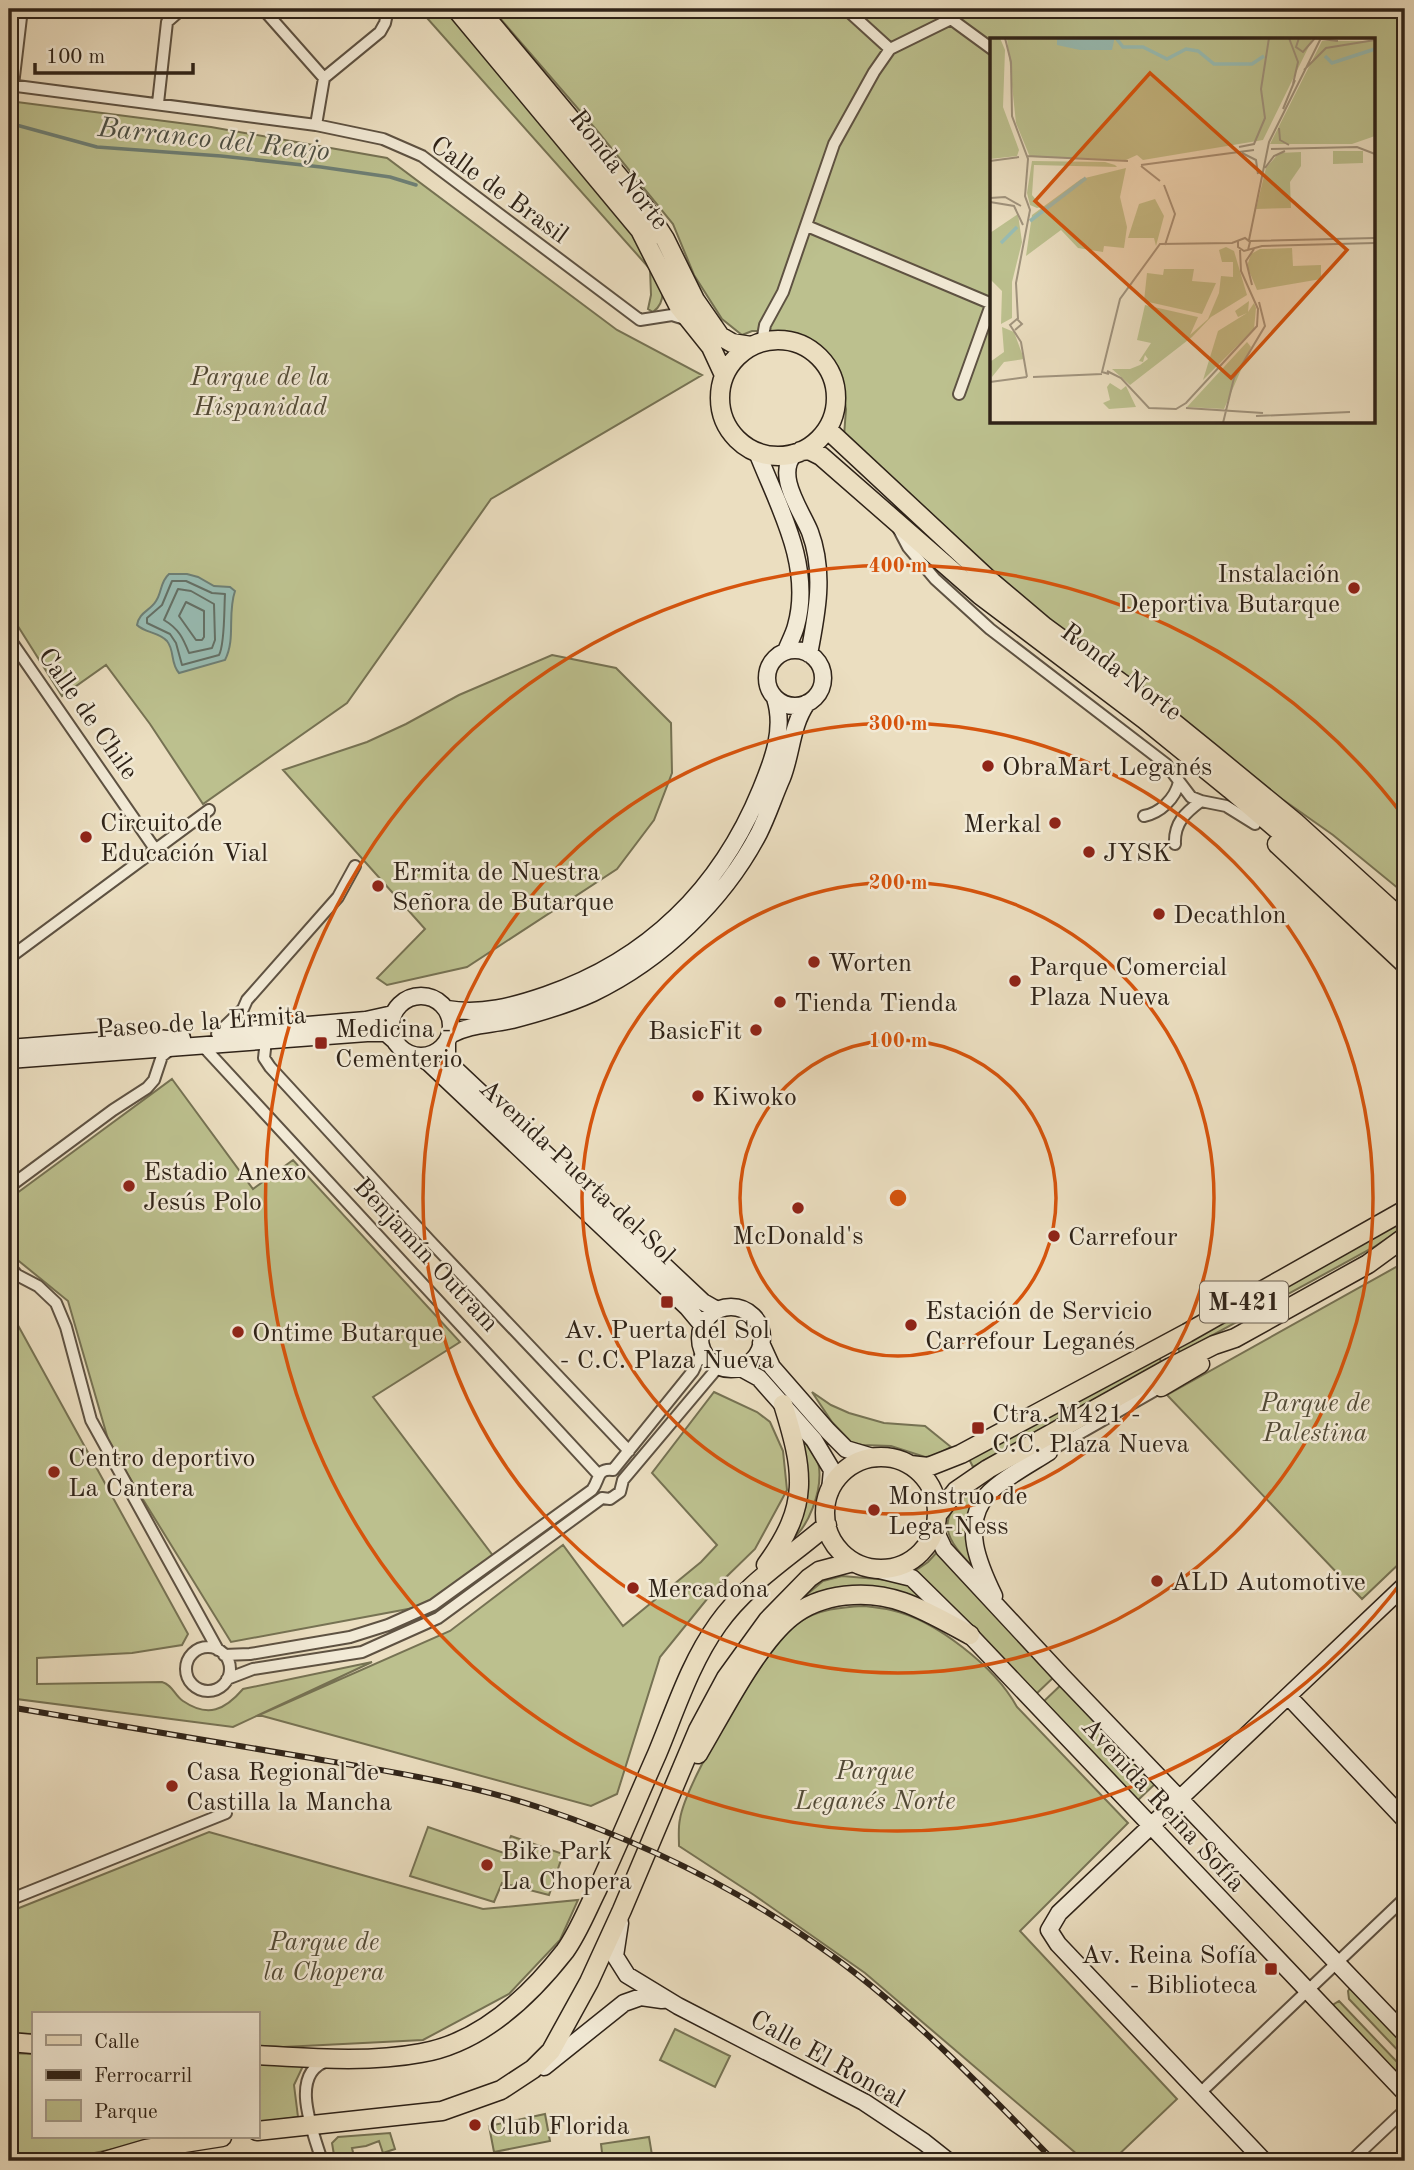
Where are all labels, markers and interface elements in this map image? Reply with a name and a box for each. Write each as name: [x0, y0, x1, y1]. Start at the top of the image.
scale bar: [35, 32, 192, 76]
inset map: [990, 38, 1376, 424]
text: 100 m: [46, 47, 105, 68]
street label: Ronda Norte: [564, 106, 673, 235]
water label: Barranco del Reajo: [95, 115, 331, 167]
street label: Calle de Brasil: [425, 132, 572, 249]
park label: Parque de la Hispanidad: [189, 365, 330, 421]
text: 400 m: [868, 556, 928, 577]
place label: Instalación Deportiva Butarque: [1118, 562, 1340, 618]
marker: Instalación Deportiva Butarque: [1346, 580, 1362, 596]
street label: Ronda Norte: [1056, 619, 1186, 726]
street label: Calle de Chile: [33, 644, 142, 785]
text: 300 m: [868, 714, 928, 735]
place label: ObraMart Leganés: [1002, 755, 1212, 781]
marker: ObraMart Leganés: [980, 758, 996, 774]
place label: Circuito de Educación Vial: [100, 811, 268, 867]
place label: Merkal: [963, 812, 1041, 838]
marker: Merkal: [1047, 815, 1063, 831]
marker: Circuito de Educación Vial: [78, 829, 94, 845]
place label: JYSK: [1103, 841, 1172, 867]
marker: JYSK: [1081, 844, 1097, 860]
place label: Ermita de Nuestra Señora de Butarque: [392, 860, 614, 916]
text: 200 m: [868, 873, 928, 894]
marker: Ermita de Nuestra Señora de Butarque: [370, 878, 386, 894]
place label: Decathlon: [1173, 903, 1287, 929]
marker: Decathlon: [1151, 906, 1167, 922]
place label: Worten: [828, 951, 912, 977]
marker: Worten: [806, 954, 822, 970]
place label: Parque Comercial Plaza Nueva: [1029, 955, 1227, 1011]
marker: Parque Comercial Plaza Nueva: [1007, 973, 1023, 989]
place label: Tienda Tienda: [794, 991, 957, 1017]
marker: Tienda Tienda: [772, 994, 788, 1010]
street label: Paseo de la Ermita: [95, 1003, 307, 1043]
place label: Medicina - Cementerio: [335, 1017, 463, 1073]
place label: BasicFit: [648, 1019, 742, 1045]
marker: BasicFit: [748, 1022, 764, 1038]
text: 100 m: [868, 1031, 928, 1052]
marker: Medicina - Cementerio: [313, 1035, 329, 1051]
street label: Avenida Puerta del Sol: [474, 1075, 679, 1270]
place label: Kiwoko: [712, 1085, 797, 1111]
marker: Kiwoko: [690, 1088, 706, 1104]
place label: Estadio Anexo Jesús Polo: [143, 1160, 307, 1216]
street label: Benjamín Outram: [348, 1174, 503, 1337]
marker: Estadio Anexo Jesús Polo: [121, 1178, 137, 1194]
centre of rings: [886, 1186, 910, 1210]
marker: McDonald's: [790, 1200, 806, 1216]
place label: McDonald's: [732, 1224, 864, 1250]
place label: Carrefour: [1068, 1225, 1178, 1251]
marker: Carrefour: [1046, 1228, 1062, 1244]
road number: M-421: [1200, 1282, 1288, 1322]
marker: Av. Puerta del Sol - C.C. Plaza Nueva: [659, 1294, 675, 1310]
place label: Estación de Servicio Carrefour Leganés: [925, 1299, 1152, 1355]
marker: Estación de Servicio Carrefour Leganés: [903, 1317, 919, 1333]
place label: Av. Puerta del Sol - C.C. Plaza Nueva: [560, 1318, 774, 1374]
place label: Ontime Butarque: [252, 1321, 444, 1347]
marker: Ontime Butarque: [230, 1324, 246, 1340]
park label: Parque de Palestina: [1259, 1391, 1370, 1447]
place label: Ctra. M421 - C.C. Plaza Nueva: [992, 1402, 1190, 1458]
marker: Ctra. M421 - C.C. Plaza Nueva: [970, 1420, 986, 1436]
place label: Centro deportivo La Cantera: [68, 1446, 255, 1502]
marker: Centro deportivo La Cantera: [46, 1464, 62, 1480]
place label: Monstruo de Lega-Ness: [888, 1484, 1027, 1540]
marker: Monstruo de Lega-Ness: [866, 1502, 882, 1518]
place label: ALD Automotive: [1171, 1570, 1366, 1596]
marker: ALD Automotive: [1149, 1573, 1165, 1589]
place label: Mercadona: [647, 1577, 769, 1603]
marker: Mercadona: [625, 1580, 641, 1596]
street label: Avenida Reina Sofía: [1076, 1714, 1249, 1897]
park label: Parque Leganés Norte: [793, 1759, 956, 1815]
place label: Casa Regional de Castilla la Mancha: [186, 1760, 392, 1816]
marker: Casa Regional de Castilla la Mancha: [164, 1778, 180, 1794]
place label: Bike Park La Chopera: [501, 1839, 632, 1895]
marker: Bike Park La Chopera: [479, 1857, 495, 1873]
park label: Parque de la Chopera: [263, 1930, 385, 1986]
place label: Av. Reina Sofía - Biblioteca: [1081, 1943, 1257, 1999]
marker: Av. Reina Sofía - Biblioteca: [1263, 1961, 1279, 1977]
street label: Calle El Roncal: [745, 2007, 909, 2113]
legend: [32, 2012, 259, 2138]
text: Calle: [94, 2032, 139, 2053]
text: Ferrocarril: [94, 2066, 192, 2087]
text: Parque: [94, 2102, 158, 2123]
place label: Club Florida: [489, 2114, 630, 2140]
marker: Club Florida: [467, 2117, 483, 2133]

